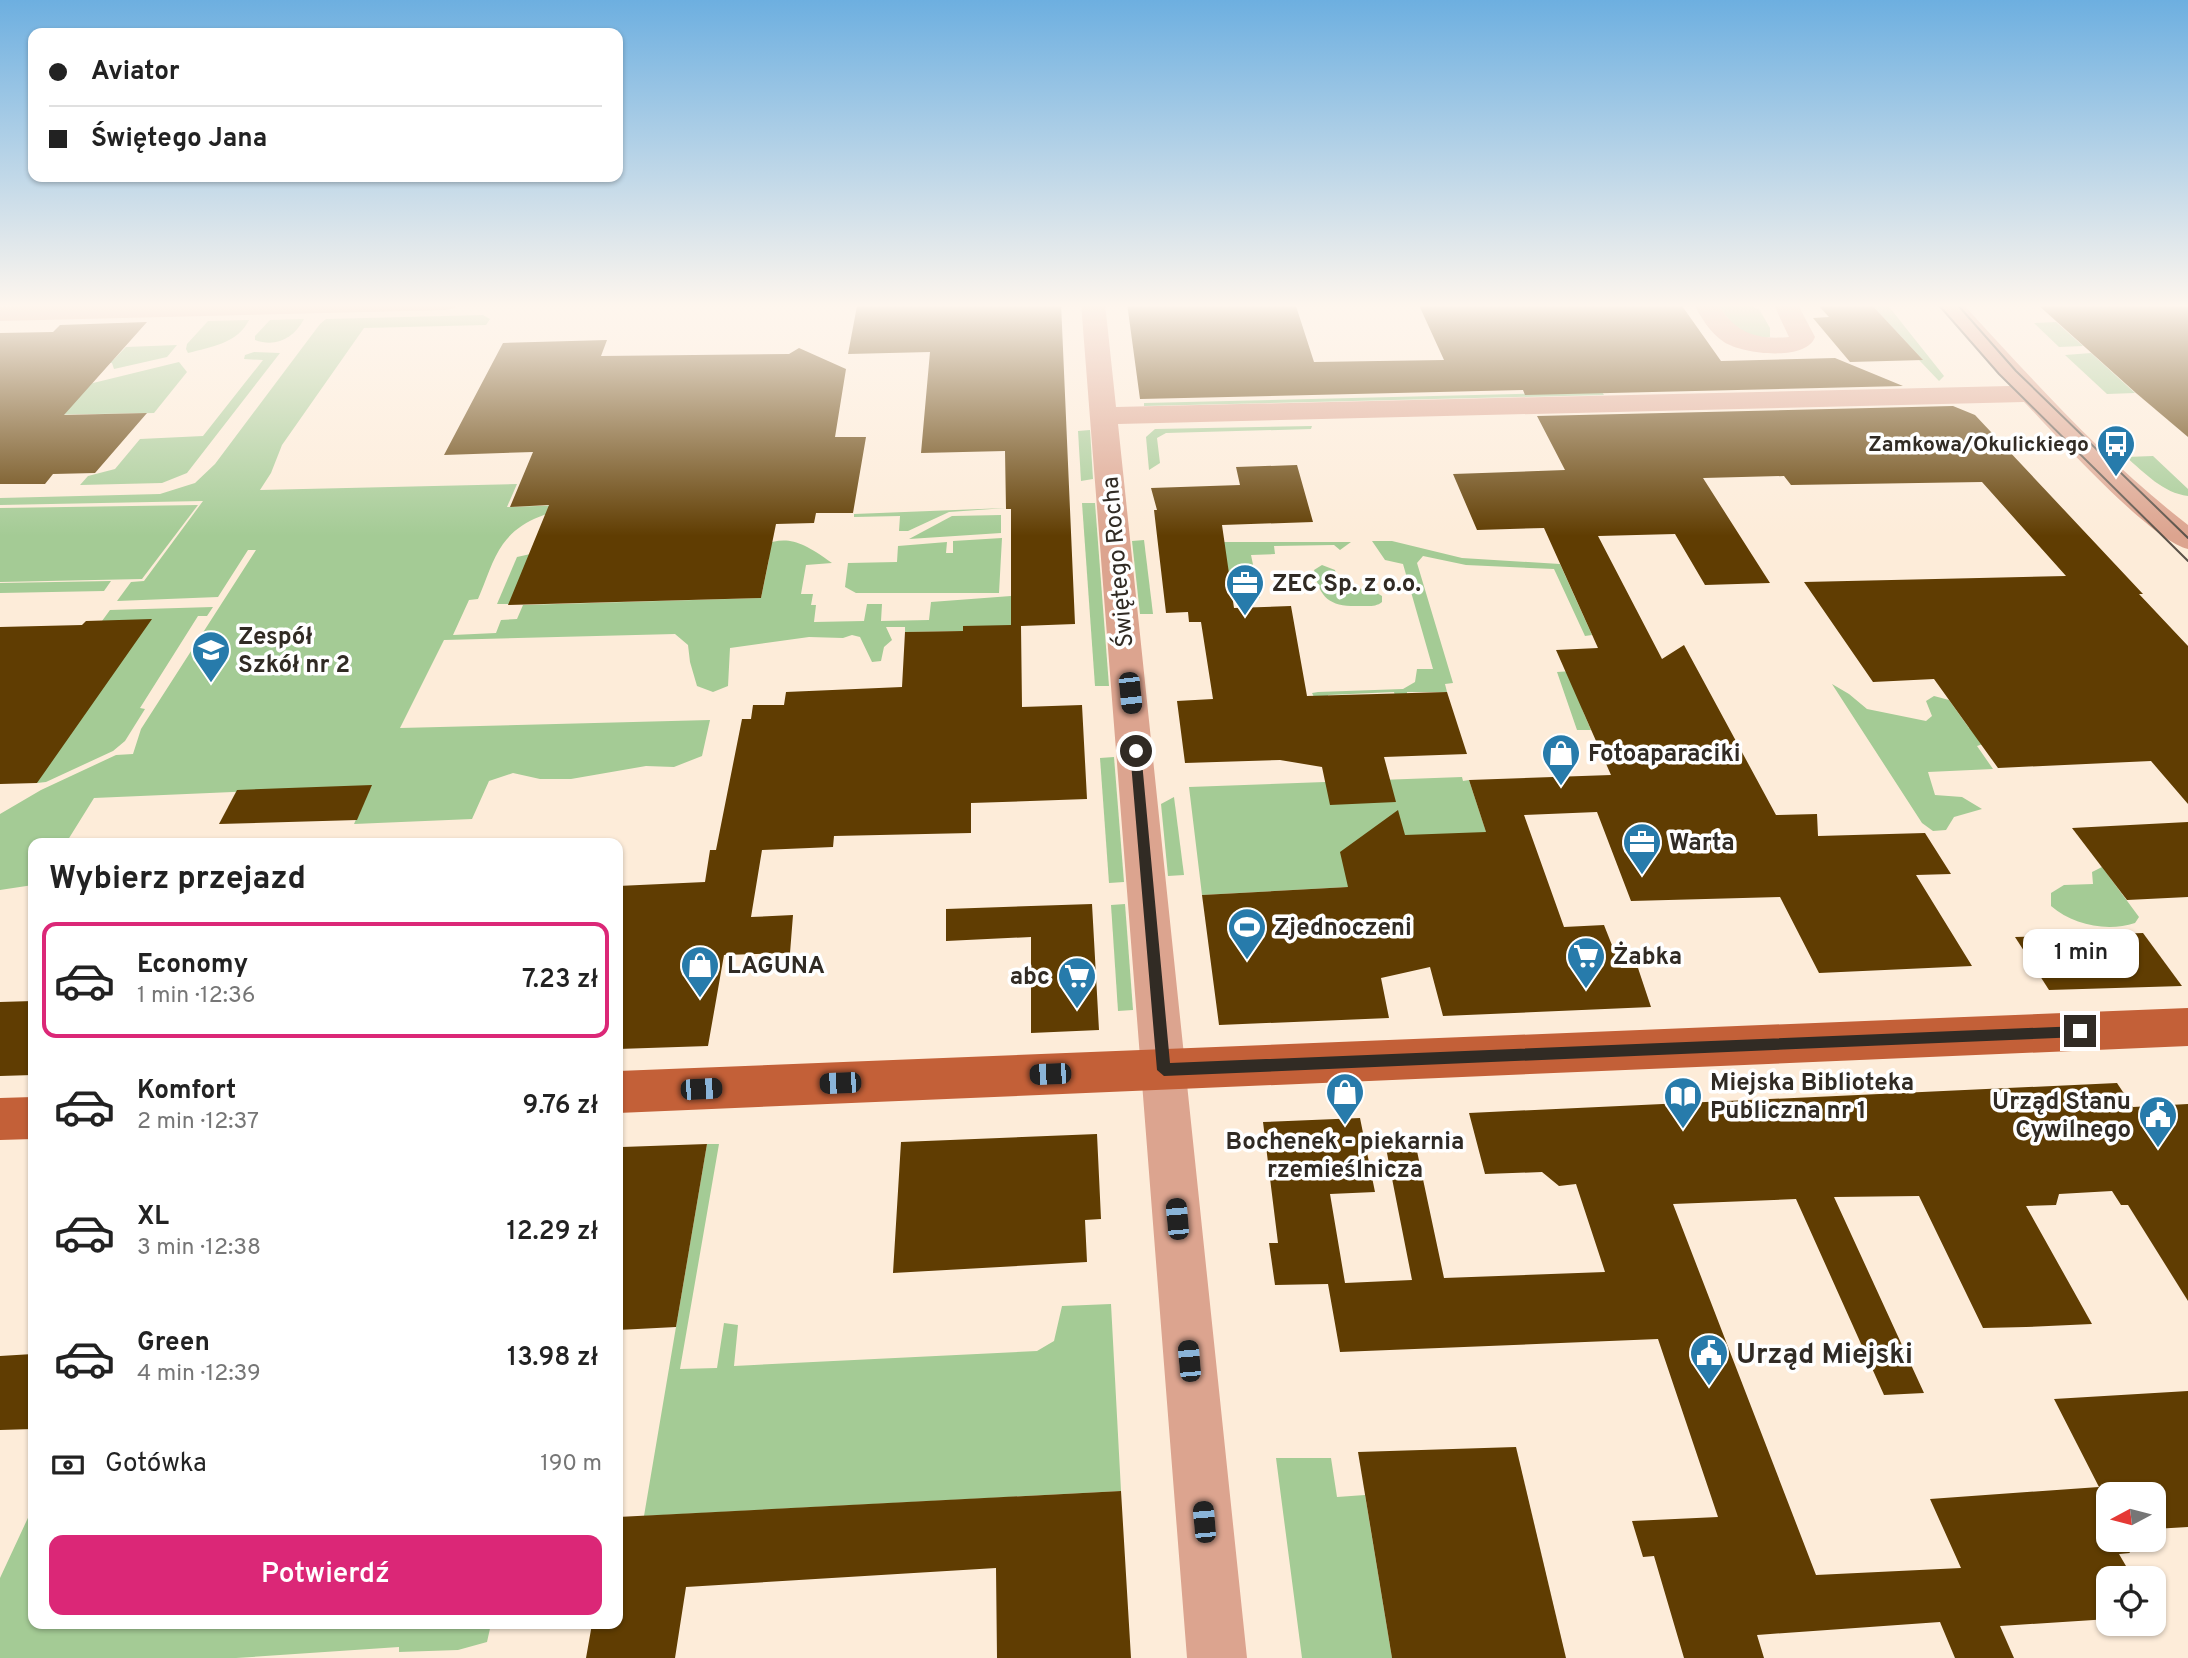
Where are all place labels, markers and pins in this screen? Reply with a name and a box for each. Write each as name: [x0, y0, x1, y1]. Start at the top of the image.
bus stop icon: Zamkowa/Okulickiego: [2095, 423, 2137, 478]
place label: Zamkowa/Okulickiego: [1868, 432, 2089, 459]
office icon: ZEC Sp. z o.o.: [1224, 562, 1266, 617]
place label: ZEC Sp. z o.o.: [1272, 570, 1421, 600]
place label: Zespół Szkół nr 2: [238, 623, 350, 681]
school or university icon: Zespół Szkół nr 2: [190, 629, 232, 684]
shop icon: Fotoaparaciki: [1540, 732, 1582, 787]
place label: Fotoaparaciki: [1588, 740, 1741, 770]
office icon: Warta: [1621, 821, 1663, 876]
place label: Warta: [1669, 829, 1735, 859]
sports icon: Zjednoczeni: [1226, 906, 1268, 961]
place label: Zjednoczeni: [1274, 914, 1412, 944]
supermarket icon: Żabka: [1565, 935, 1607, 990]
place label: Żabka: [1613, 941, 1682, 973]
shop icon: LAGUNA: [679, 944, 721, 999]
place label: LAGUNA: [727, 952, 825, 982]
supermarket icon: abc: [1056, 955, 1098, 1010]
place label: abc: [1010, 963, 1050, 993]
place label: Miejska Biblioteka Publiczna nr 1: [1710, 1069, 1914, 1127]
shop icon: Bochenek - piekarnia rzemieślnicza: [1324, 1071, 1366, 1126]
library icon: Miejska Biblioteka Publiczna nr 1: [1662, 1075, 1704, 1130]
place label: Urząd Stanu Cywilnego: [1992, 1088, 2131, 1146]
public building icon: Urząd Stanu Cywilnego: [2137, 1094, 2179, 1149]
place label: Bochenek - piekarnia rzemieślnicza: [1226, 1128, 1464, 1186]
public building icon: Urząd Miejski: [1688, 1332, 1730, 1387]
place label: Urząd Miejski: [1736, 1338, 1913, 1374]

